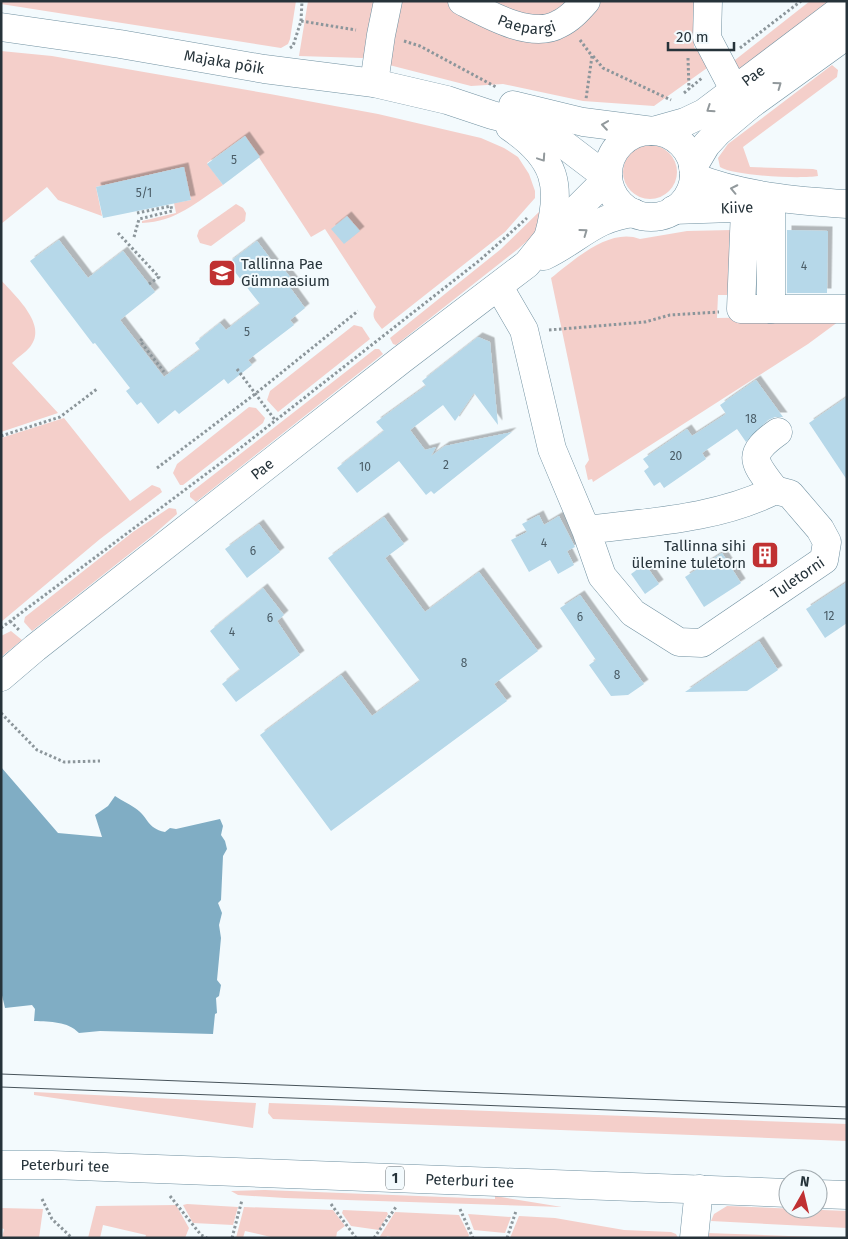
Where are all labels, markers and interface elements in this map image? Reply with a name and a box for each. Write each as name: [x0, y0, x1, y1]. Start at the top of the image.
street label: Paepargi: [495, 11, 558, 38]
scale bar: [668, 20, 734, 52]
text: 20 m: [676, 28, 709, 46]
street label: Majaka põik: [183, 46, 266, 78]
street label: Pae: [738, 61, 768, 90]
one-way arrow: [772, 82, 782, 91]
one-way arrow: [707, 103, 716, 112]
one-way arrow: [600, 120, 609, 130]
one-way arrow: [536, 152, 545, 161]
house number: 5: [231, 153, 237, 167]
one-way arrow: [730, 184, 739, 195]
house number: 5/1: [136, 186, 152, 200]
street label: Kiive: [720, 198, 754, 217]
one-way arrow: [578, 229, 587, 237]
place label: Tallinna Pae Gümnaasium: [241, 255, 330, 290]
school or university icon: Tallinna Pae Gümnaasium: [207, 258, 237, 288]
house number: 4: [801, 259, 808, 273]
house number: 5: [244, 325, 250, 339]
house number: 18: [745, 412, 757, 426]
house number: 20: [670, 449, 683, 463]
street label: Pae: [247, 455, 277, 484]
house number: 2: [443, 458, 449, 472]
house number: 10: [359, 460, 371, 474]
house number: 4: [541, 536, 548, 550]
place label: Tallinna sihi ülemine tuletorn: [632, 537, 746, 572]
building icon: Tallinna sihi ülemine tuletorn: [750, 540, 780, 570]
house number: 6: [250, 544, 256, 558]
street label: Tuletorni: [767, 553, 828, 603]
house number: 12: [823, 609, 835, 623]
house number: 6: [577, 610, 583, 624]
house number: 6: [267, 611, 273, 625]
house number: 4: [229, 625, 236, 639]
house number: 8: [461, 656, 468, 670]
house number: 8: [614, 668, 621, 682]
street label: Peterburi tee: [21, 1156, 110, 1176]
road number: 1: [386, 1166, 404, 1190]
north arrow: [778, 1169, 828, 1219]
street label: Peterburi tee: [425, 1170, 514, 1192]
text: N: [799, 1173, 811, 1191]

